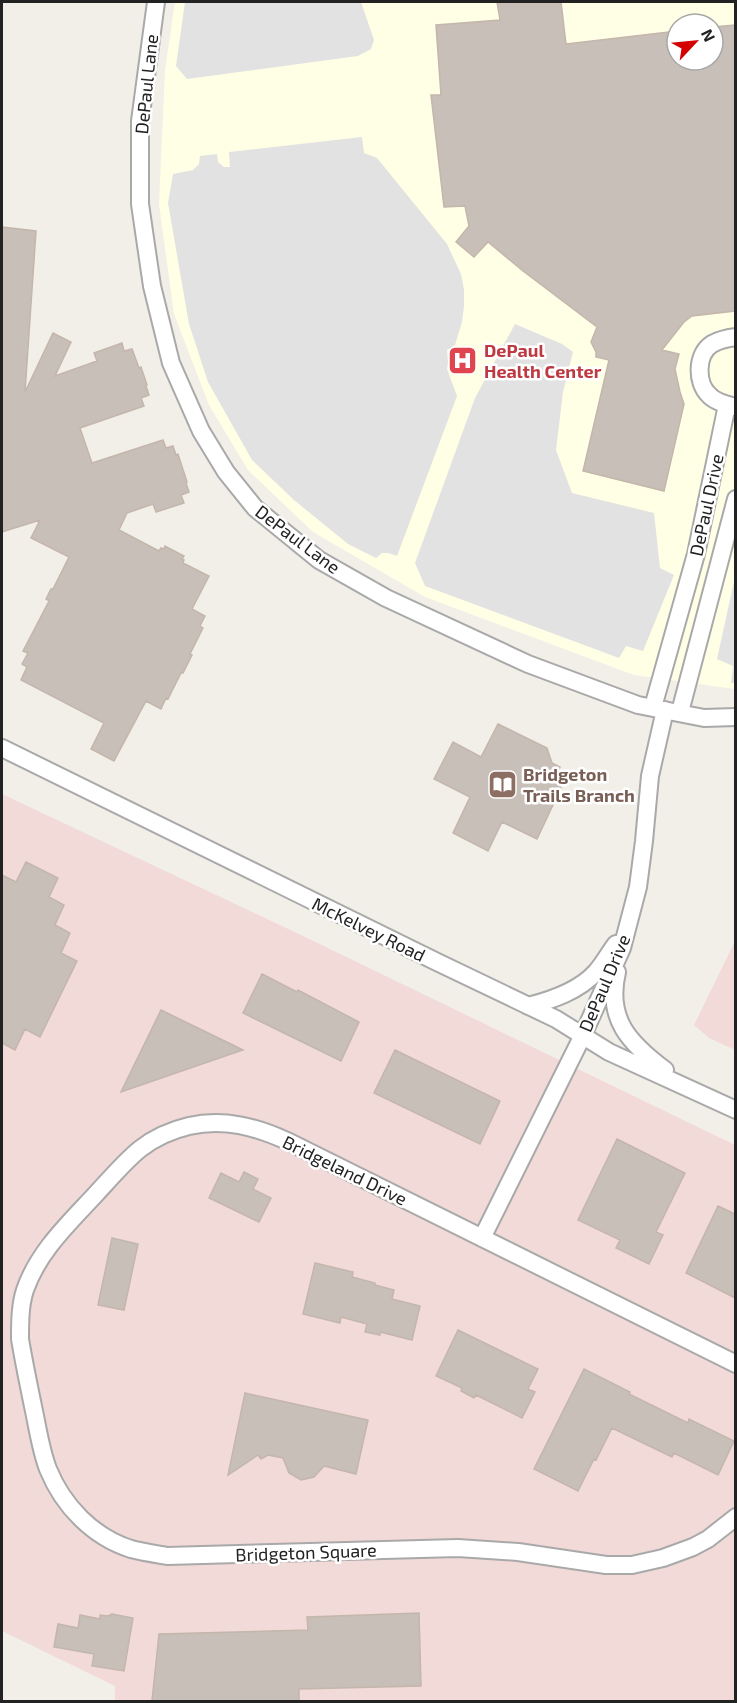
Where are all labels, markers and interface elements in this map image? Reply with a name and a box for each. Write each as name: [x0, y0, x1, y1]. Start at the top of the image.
north arrow: [665, 12, 725, 72]
text: N: [698, 26, 720, 45]
street label: DePaul Lane: [130, 33, 162, 135]
place label: DePaul Health Center: [484, 339, 602, 382]
hospital icon: DePaul Health Center: [447, 344, 479, 376]
street label: DePaul Drive: [684, 452, 728, 558]
street label: DePaul Lane: [251, 500, 345, 578]
place label: Bridgeton Trails Branch: [523, 763, 635, 806]
library icon: Bridgeton Trails Branch: [486, 768, 518, 800]
street label: McKelvey Road: [309, 892, 429, 966]
street label: DePaul Drive: [574, 931, 634, 1035]
street label: Bridgeland Drive: [279, 1130, 411, 1210]
street label: Bridgeton Square: [235, 1539, 377, 1565]

